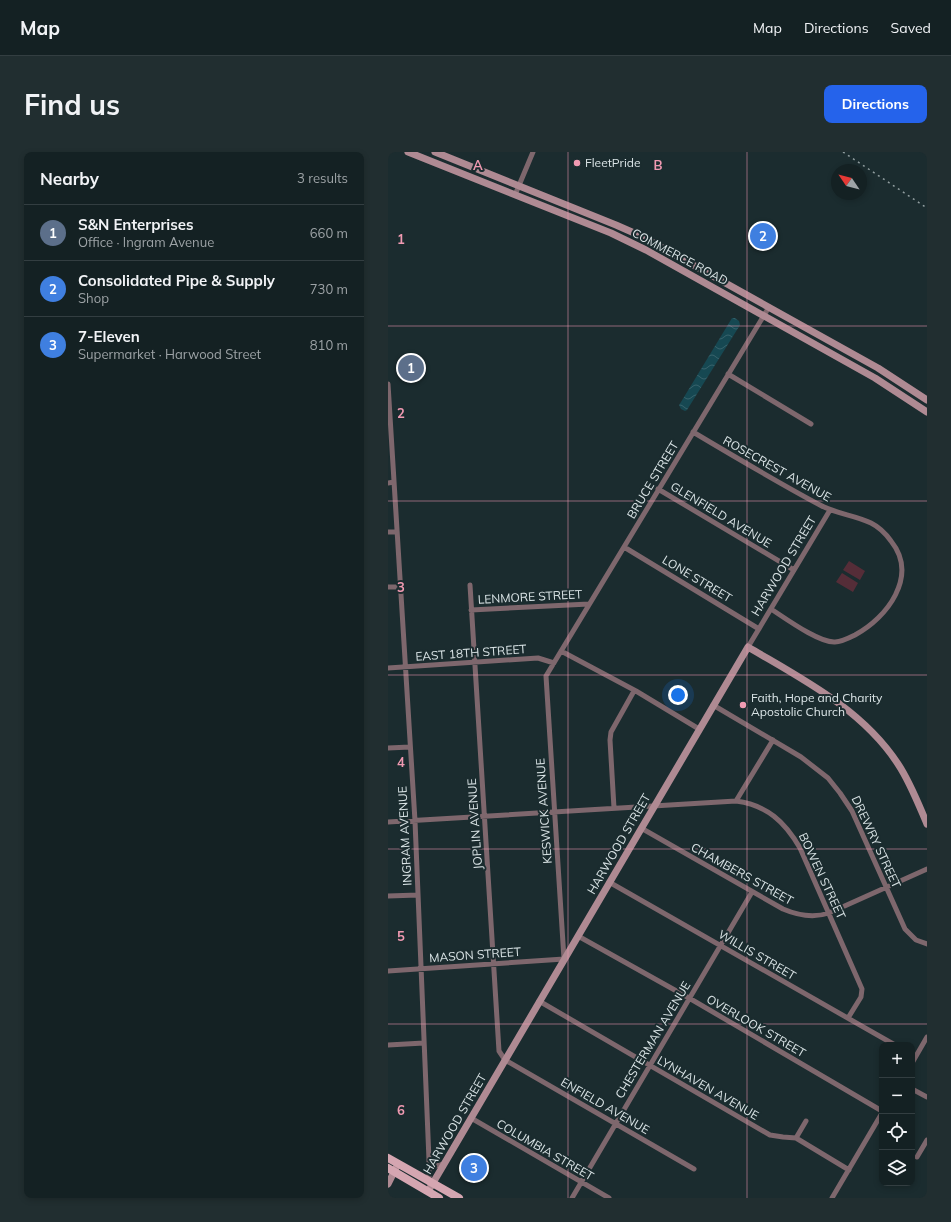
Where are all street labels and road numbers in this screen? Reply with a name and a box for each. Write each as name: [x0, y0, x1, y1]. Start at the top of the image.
street label: COMMERCE ROAD: [630, 225, 731, 288]
street label: ROSECREST AVENUE: [720, 433, 834, 505]
street label: BRUCE STREET: [624, 438, 682, 521]
street label: GLENFIELD AVENUE: [668, 478, 775, 551]
street label: HARWOOD STREET: [748, 512, 820, 618]
street label: LONE STREET: [660, 552, 735, 606]
street label: LENMORE STREET: [477, 586, 583, 607]
street label: EAST 18TH STREET: [415, 641, 528, 664]
street label: KESWICK AVENUE: [532, 758, 555, 864]
street label: JOPLIN AVENUE: [464, 778, 485, 870]
street label: INGRAM AVENUE: [394, 786, 415, 886]
street label: HARWOOD STREET: [584, 790, 654, 897]
street label: DREWRY STREET: [848, 793, 905, 891]
street label: BOWEN STREET: [796, 830, 849, 922]
street label: CHAMBERS STREET: [688, 839, 797, 908]
street label: WILLIS STREET: [716, 926, 799, 983]
street label: MASON STREET: [429, 944, 522, 965]
street label: CHESTERMAN AVENUE: [612, 979, 693, 1101]
street label: OVERLOOK STREET: [704, 991, 809, 1060]
street label: LYNHAVEN AVENUE: [655, 1052, 762, 1123]
street label: HARWOOD STREET: [420, 1070, 490, 1177]
street label: ENFIELD AVENUE: [558, 1074, 652, 1137]
street label: COLUMBIA STREET: [494, 1116, 597, 1184]

